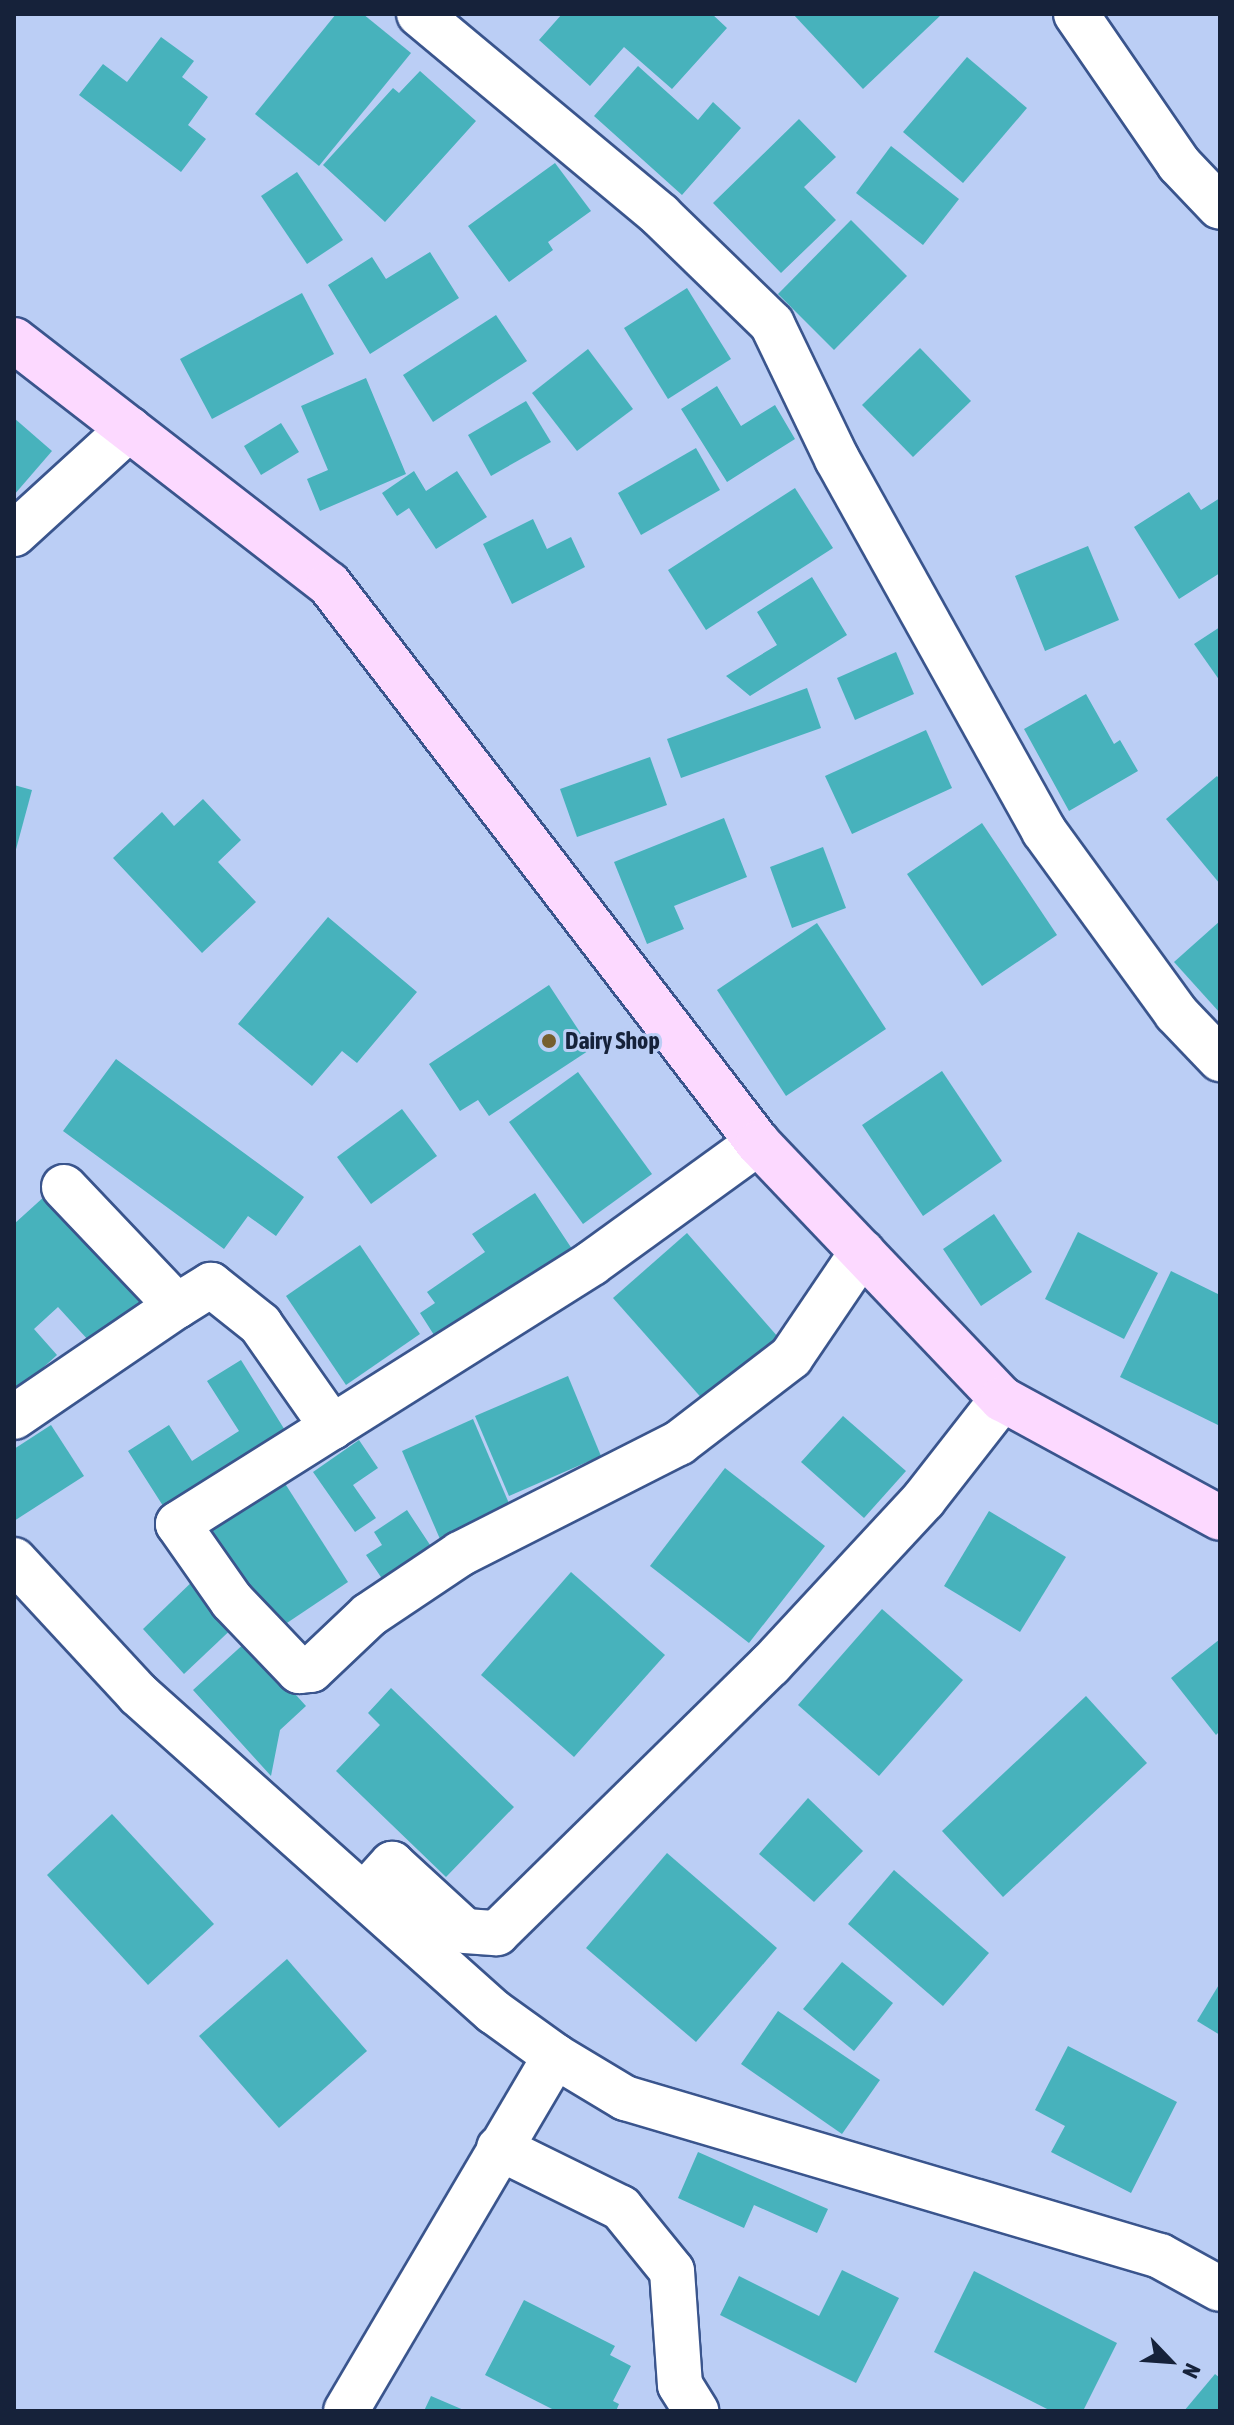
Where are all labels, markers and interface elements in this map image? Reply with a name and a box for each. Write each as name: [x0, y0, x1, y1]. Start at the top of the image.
place label: Dairy Shop: [565, 1027, 660, 1055]
marker: Dairy Shop: [540, 1032, 558, 1050]
north arrow: [1130, 2321, 1210, 2401]
text: N: [1177, 2360, 1206, 2383]

